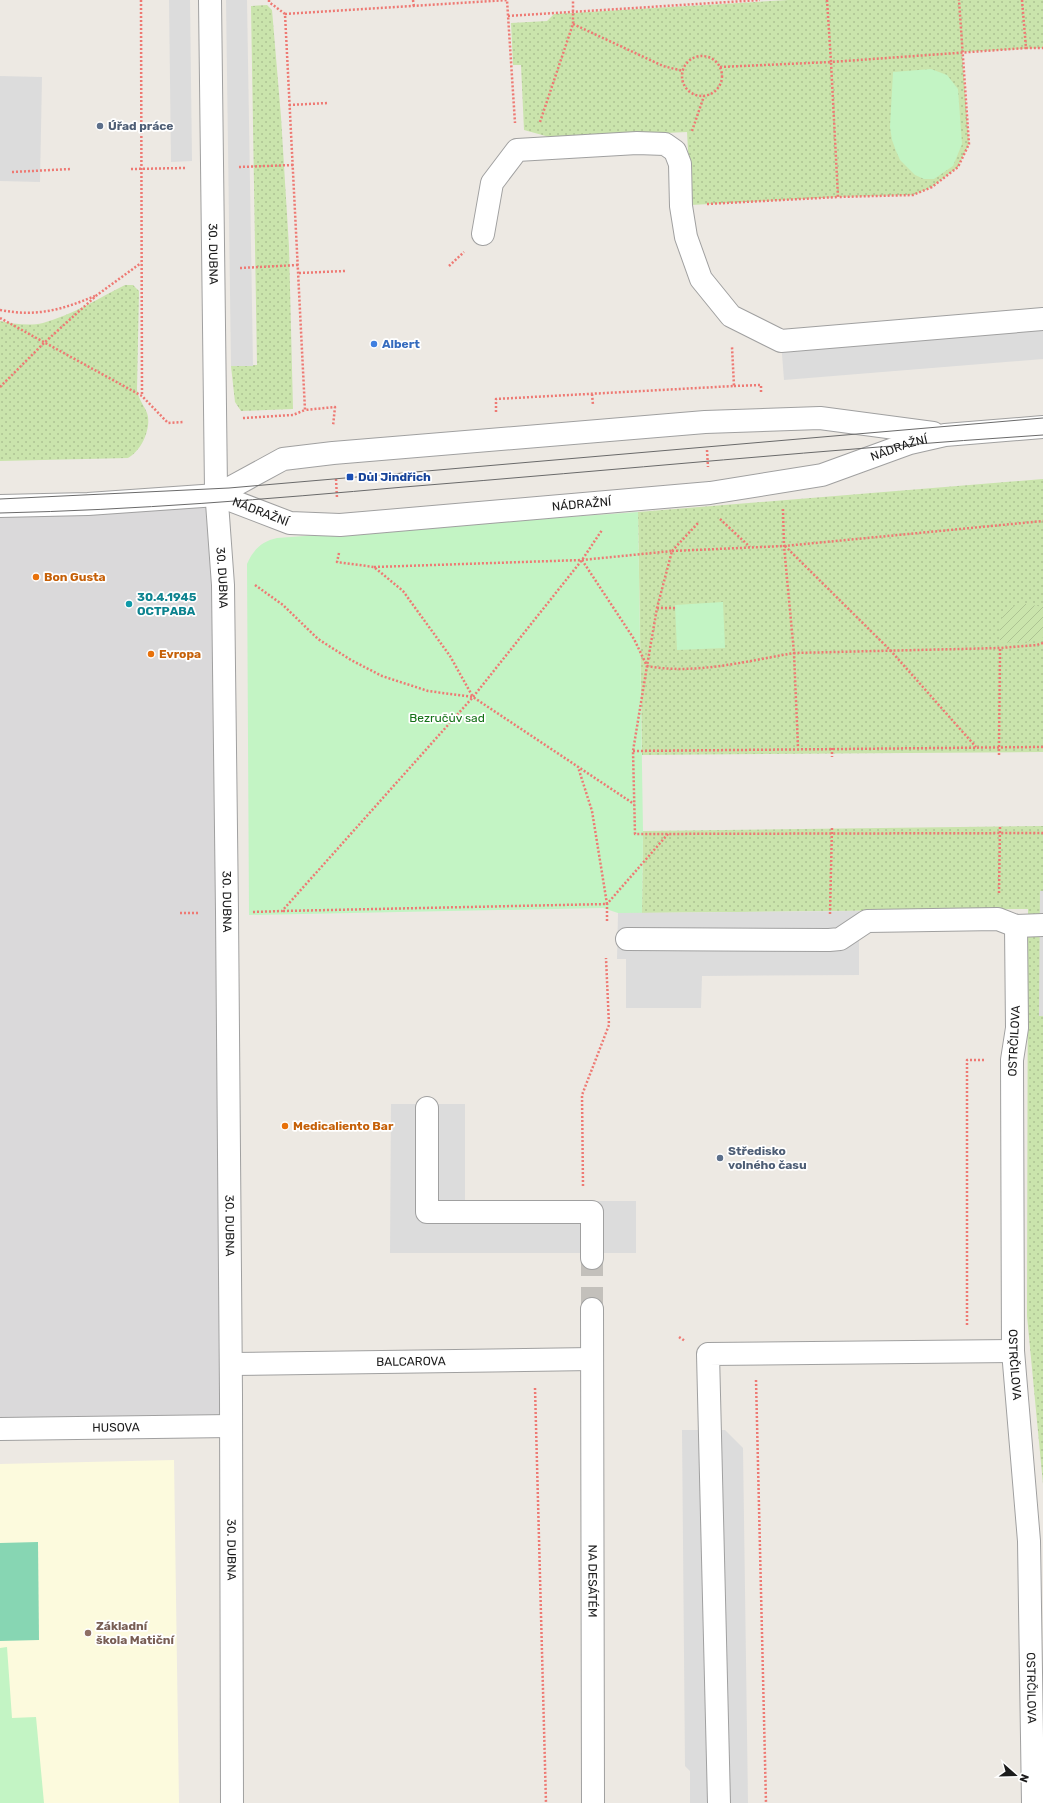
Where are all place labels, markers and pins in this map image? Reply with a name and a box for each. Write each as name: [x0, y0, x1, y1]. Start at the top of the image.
place label: Úřad práce: [108, 119, 173, 133]
marker: Úřad práce: [95, 121, 105, 131]
place label: Albert: [382, 337, 420, 351]
marker: Albert: [369, 339, 379, 349]
place label: Důl Jindřich: [358, 470, 431, 484]
marker: Důl Jindřich: [345, 472, 355, 482]
place label: Bon Gusta: [44, 570, 106, 584]
marker: Bon Gusta: [31, 572, 41, 582]
place label: 30.4.1945 ОСТРАВА: [137, 590, 197, 618]
marker: 30.4.1945 ОСТРАВА: [124, 599, 134, 609]
place label: Evropa: [159, 647, 201, 661]
marker: Evropa: [146, 649, 156, 659]
place label: Medicaliento Bar: [293, 1119, 394, 1133]
marker: Medicaliento Bar: [280, 1121, 290, 1131]
place label: Středisko volného času: [728, 1144, 807, 1172]
marker: Středisko volného času: [715, 1153, 725, 1163]
place label: Základní škola Matiční: [96, 1619, 176, 1647]
marker: Základní škola Matiční: [83, 1628, 93, 1638]

